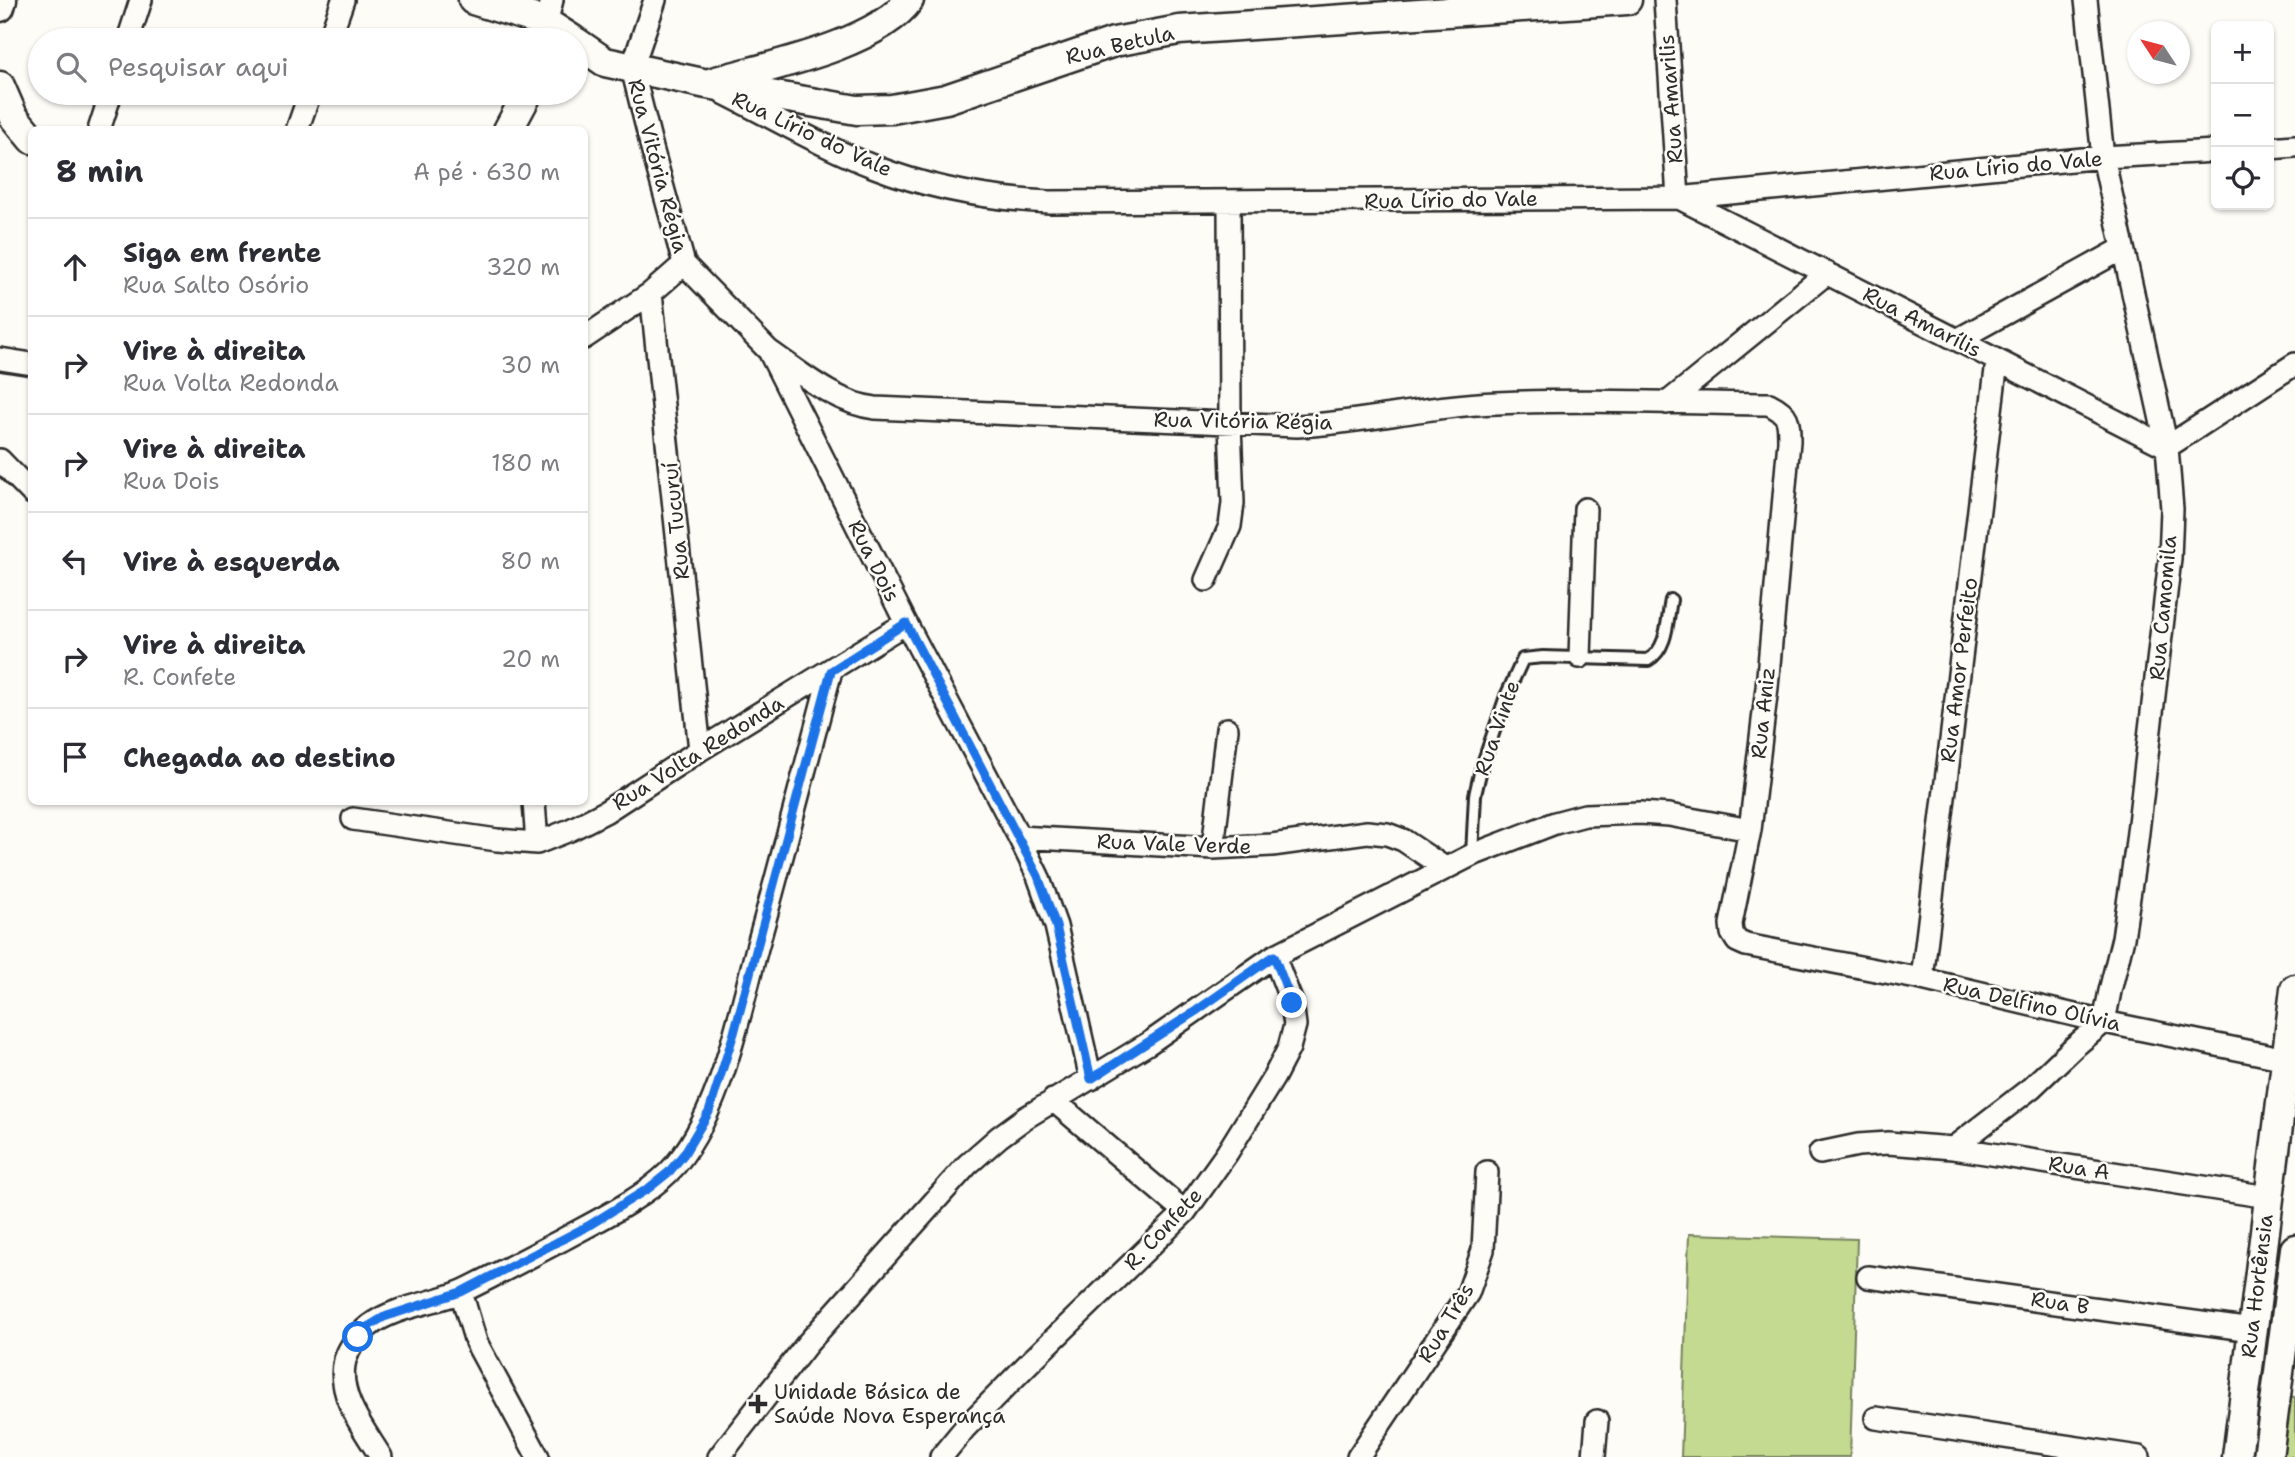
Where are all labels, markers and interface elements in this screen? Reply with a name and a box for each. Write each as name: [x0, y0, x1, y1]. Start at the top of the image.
street label: Rua Betula: [1063, 19, 1177, 71]
north arrow: [2127, 21, 2190, 84]
map controls: [2211, 21, 2274, 210]
button: +: [2211, 21, 2274, 84]
search box: [28, 28, 588, 105]
street label: Rua Amarilis: [1653, 34, 1689, 164]
icon: search: [52, 48, 90, 86]
text: Pesquisar aqui: [108, 49, 289, 84]
street label: Rua Vitória Régia: [621, 76, 695, 256]
button: −: [2211, 84, 2274, 147]
street label: Rua Lírio do Vale: [727, 85, 897, 183]
street label: Rua Lírio do Vale: [1928, 144, 2104, 188]
button: locate: [2211, 147, 2274, 210]
text: 8 min: [56, 151, 143, 192]
text: A pé · 630 m: [413, 157, 560, 187]
street label: Rua Lírio do Vale: [1364, 184, 1538, 216]
text: Siga em frente: [123, 235, 322, 270]
icon: ahead: [56, 248, 94, 286]
text: 320 m: [486, 252, 560, 282]
text: Rua Salto Osório: [123, 270, 309, 300]
street label: Rua Amarílis: [1858, 280, 1986, 364]
text: Vire à direita: [123, 333, 305, 368]
icon: right: [56, 346, 94, 384]
text: 30 m: [501, 350, 560, 380]
text: Rua Volta Redonda: [123, 368, 339, 398]
street label: Rua Vitória Régia: [1153, 405, 1333, 437]
text: Vire à direita: [123, 431, 305, 466]
icon: right: [56, 444, 94, 482]
text: 180 m: [491, 448, 560, 478]
street label: Rua Tucuruí: [656, 461, 696, 581]
text: Rua Dois: [123, 466, 220, 496]
street label: Rua Dois: [841, 515, 907, 607]
street label: Rua Camomila: [2143, 534, 2183, 682]
icon: left: [56, 542, 94, 580]
text: Vire à esquerda: [123, 544, 340, 579]
text: 80 m: [501, 546, 560, 576]
street label: Rua Amor Perfeito: [1934, 576, 1984, 764]
text: Vire à direita: [123, 627, 305, 662]
icon: right: [56, 640, 94, 678]
text: 20 m: [501, 644, 560, 674]
text: R. Confete: [123, 662, 236, 692]
street label: Rua Aniz: [1744, 666, 1782, 760]
street label: Rua Vinte: [1468, 677, 1526, 779]
street label: Rua Volta Redonda: [607, 689, 789, 817]
icon: arrive: [56, 738, 94, 776]
text: Chegada ao destino: [123, 740, 396, 775]
street label: Rua Vale Verde: [1096, 827, 1252, 861]
street label: Rua Delfino Olívia: [1941, 970, 2123, 1038]
route end: [1276, 987, 1307, 1018]
street label: Rua A: [2046, 1149, 2112, 1187]
street label: R. Confete: [1118, 1182, 1208, 1276]
street label: Rua Hortênsia: [2234, 1213, 2280, 1359]
street label: Rua Três: [1411, 1278, 1481, 1368]
street label: Rua B: [2029, 1285, 2091, 1321]
route start: [342, 1321, 373, 1352]
place label: Unidade Básica de Saúde Nova Esperança: [774, 1378, 1005, 1430]
marker: Unidade Básica de Saúde Nova Esperança: [748, 1394, 768, 1414]

